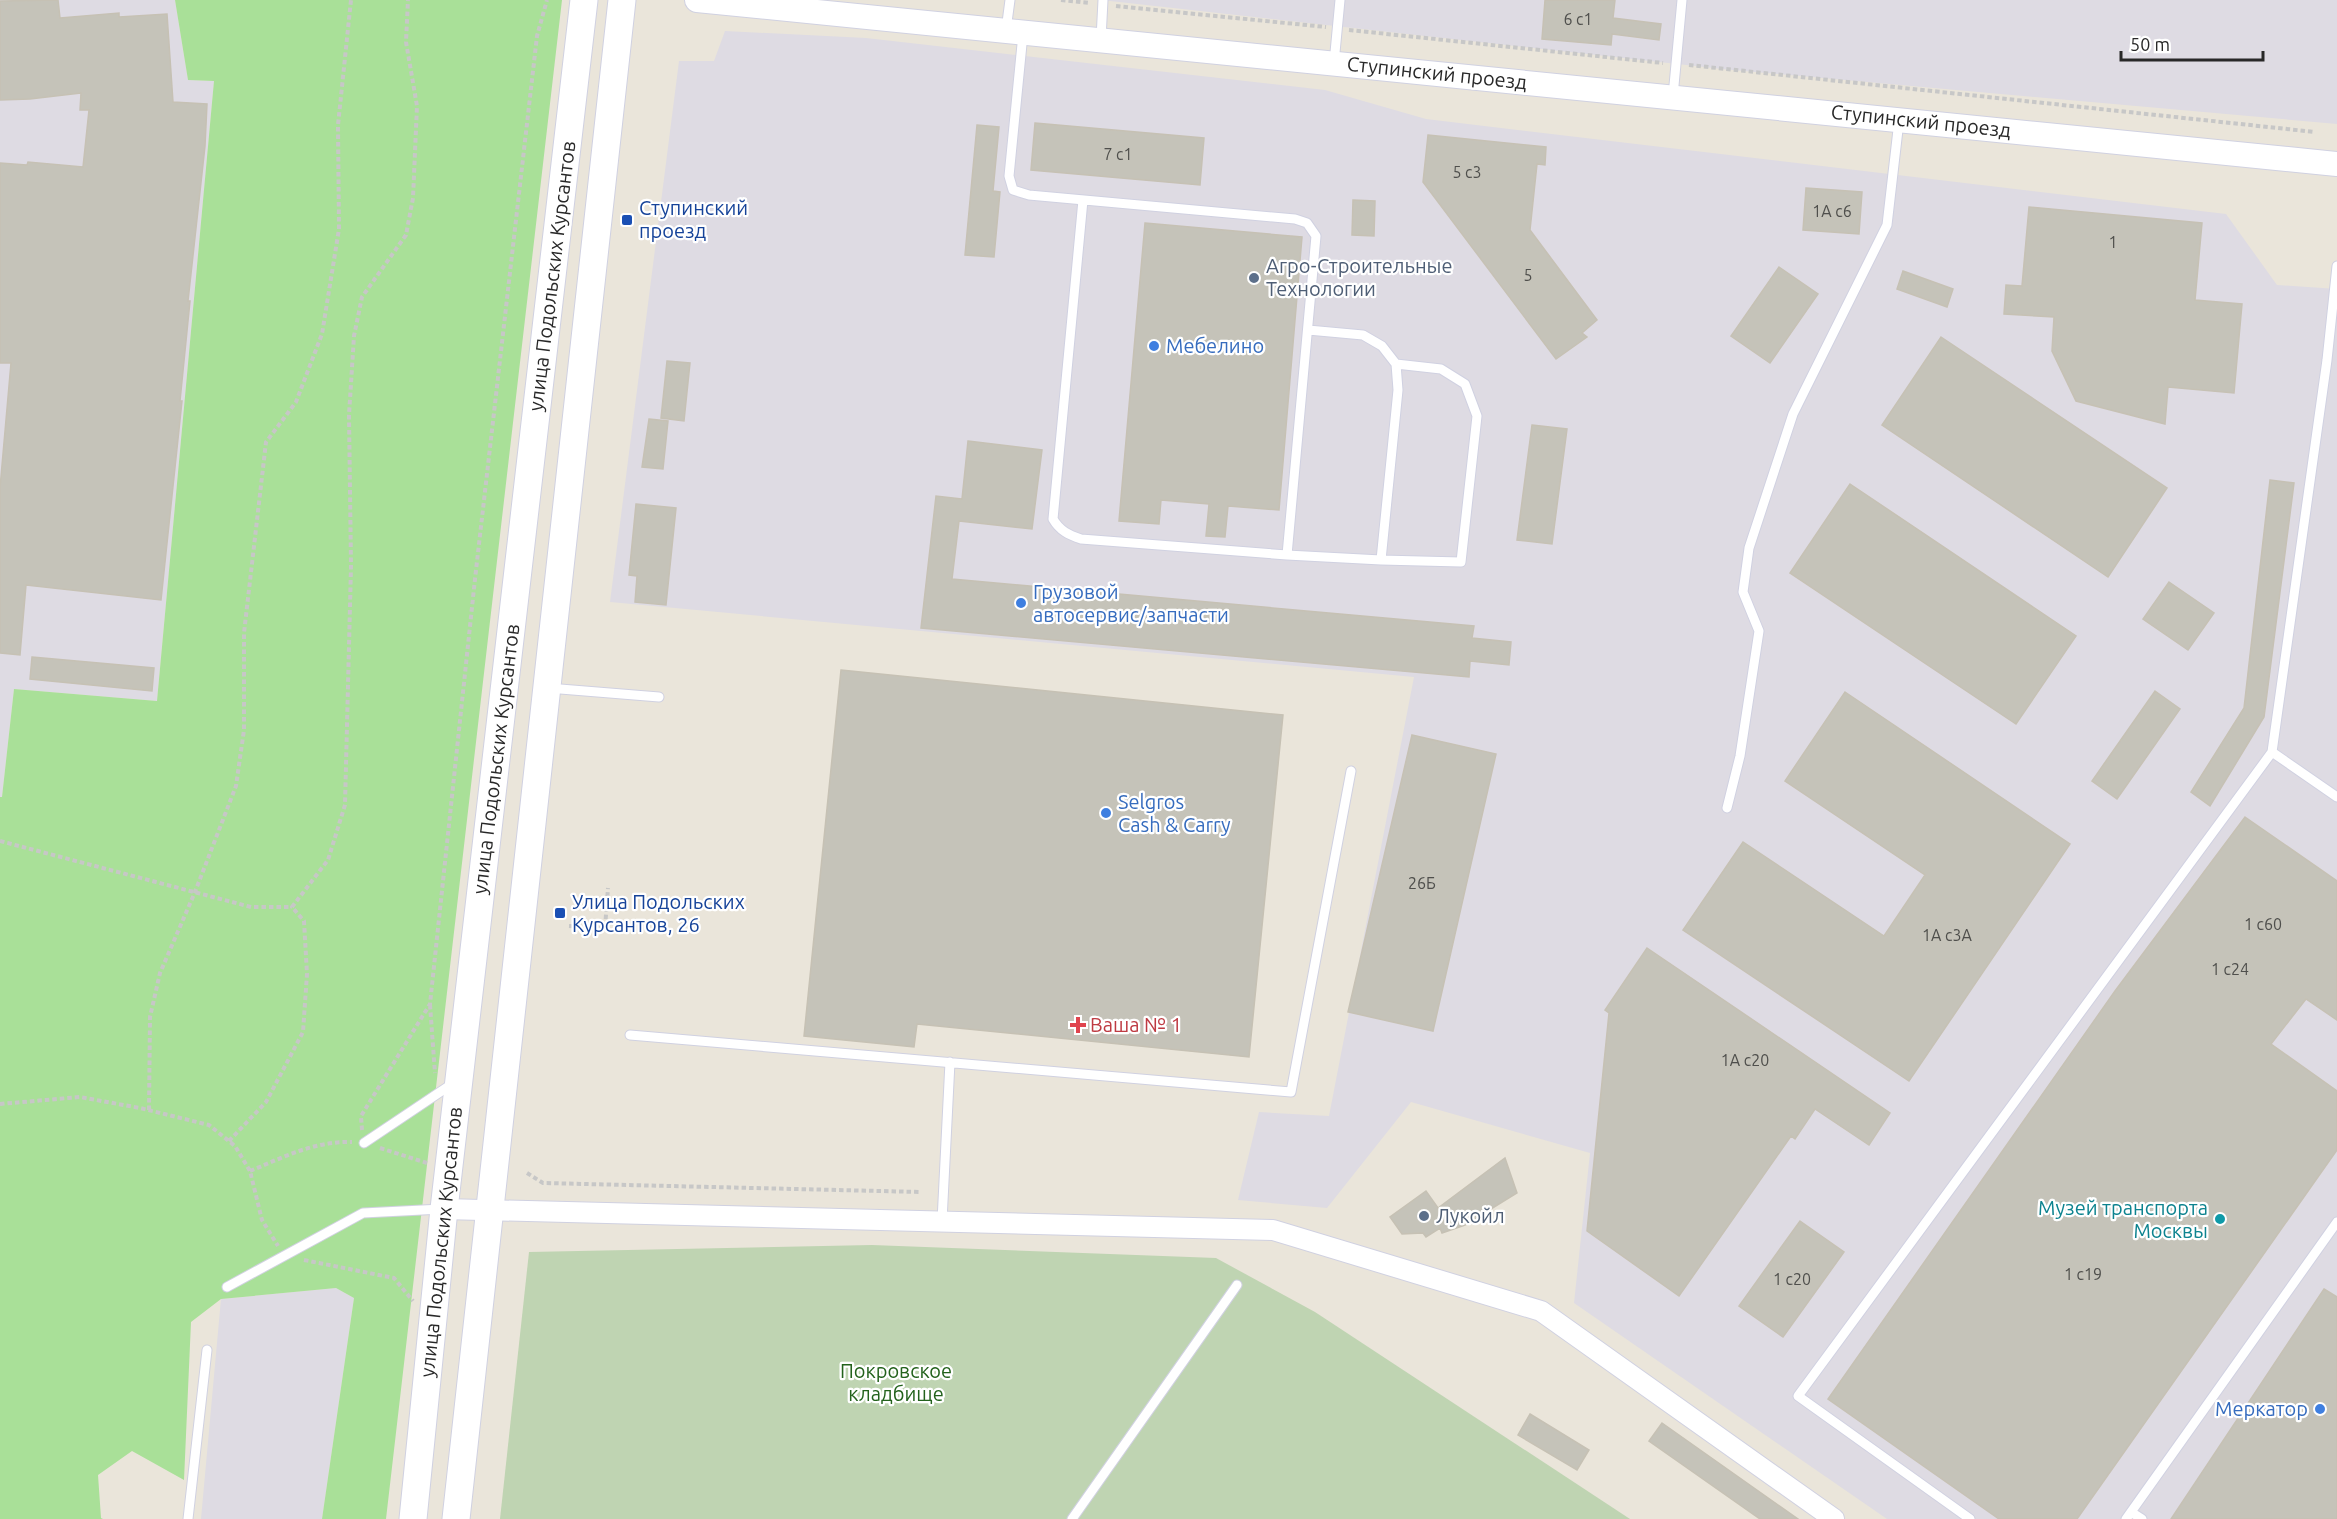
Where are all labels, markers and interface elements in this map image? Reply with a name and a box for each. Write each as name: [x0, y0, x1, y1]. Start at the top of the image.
house number: 6 с1: [1563, 10, 1593, 28]
scale bar: [2121, 24, 2264, 62]
text: 50 m: [2130, 34, 2170, 54]
street label: Ступинский проезд: [1346, 52, 1528, 93]
street label: Ступинский проезд: [1830, 100, 2012, 141]
street label: улица Подольских Курсантов: [524, 140, 579, 412]
house number: 7 с1: [1103, 145, 1133, 163]
house number: 5 с3: [1452, 163, 1482, 181]
place label: Ступинский проезд: [639, 196, 748, 242]
house number: 1А с6: [1812, 202, 1852, 220]
marker: Ступинский проезд: [620, 213, 634, 227]
house number: 1: [2108, 233, 2118, 251]
place label: Агро-Строительные Технологии: [1266, 254, 1452, 300]
house number: 5: [1523, 266, 1533, 284]
marker: Агро-Строительные Технологии: [1247, 271, 1261, 285]
place label: Мебелино: [1166, 334, 1264, 357]
marker: Мебелино: [1147, 339, 1161, 353]
place label: Грузовой автосервис/запчасти: [1033, 580, 1229, 626]
marker: Грузовой автосервис/запчасти: [1014, 596, 1028, 610]
street label: улица Подольских Курсантов: [468, 623, 523, 895]
place label: Selgros Cash & Carry: [1118, 790, 1231, 836]
marker: Selgros Cash & Carry: [1099, 806, 1113, 820]
house number: 26Б: [1408, 874, 1436, 892]
place label: Улица Подольских Курсантов, 26: [572, 890, 745, 936]
marker: Улица Подольских Курсантов, 26: [553, 906, 567, 920]
house number: 1 с60: [2244, 915, 2282, 933]
house number: 1А с3А: [1922, 926, 1973, 944]
house number: 1 с24: [2211, 960, 2249, 978]
place label: Ваша № 1: [1090, 1013, 1182, 1036]
marker: Ваша № 1: [1071, 1018, 1085, 1032]
house number: 1А с20: [1721, 1051, 1769, 1069]
street label: улица Подольских Курсантов: [415, 1105, 466, 1378]
place label: Музей транспорта Москвы: [2038, 1196, 2208, 1242]
place label: Лукойл: [1436, 1204, 1505, 1227]
marker: Лукойл: [1417, 1209, 1431, 1223]
marker: Музей транспорта Москвы: [2213, 1212, 2227, 1226]
house number: 1 с19: [2064, 1265, 2102, 1283]
house number: 1 с20: [1773, 1270, 1811, 1288]
park label: Покровское кладбище: [840, 1359, 952, 1405]
place label: Меркатор: [2215, 1397, 2308, 1420]
marker: Меркатор: [2313, 1402, 2327, 1416]

